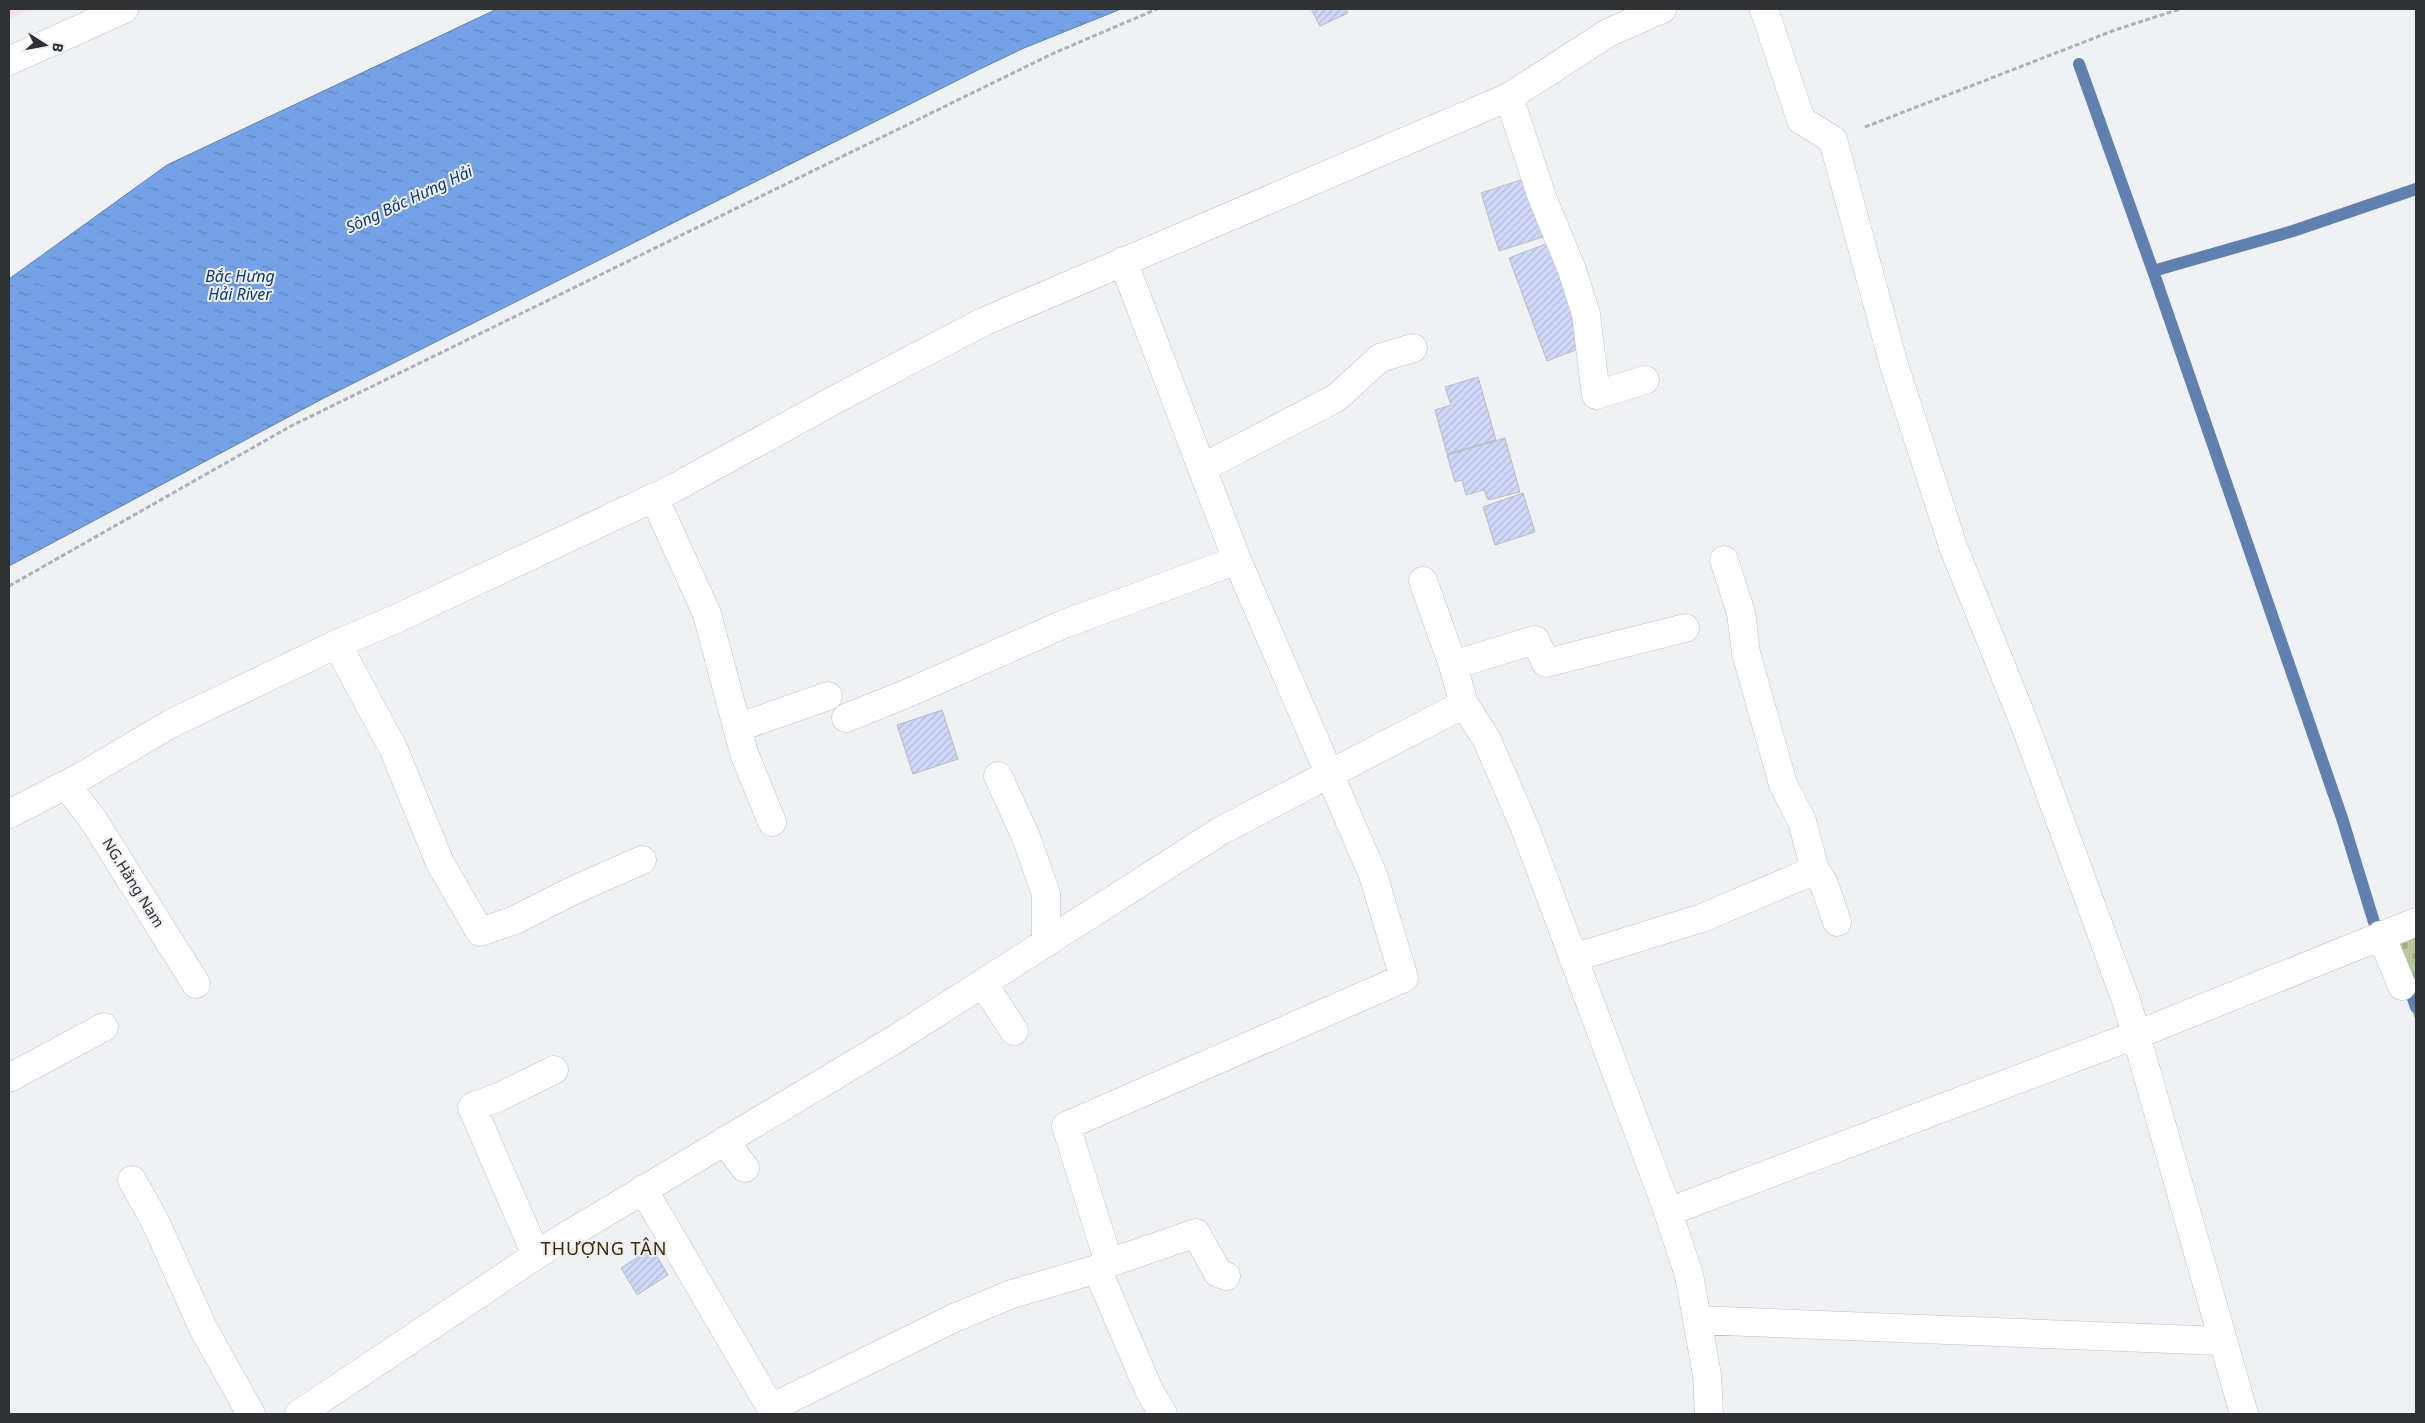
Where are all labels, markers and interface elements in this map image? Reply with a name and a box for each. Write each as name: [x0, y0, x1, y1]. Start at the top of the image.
north arrow: [20, 20, 70, 70]
text: B: [48, 41, 68, 54]
water label: Sông Bắc Hưng Hải: [342, 160, 477, 238]
water label: Bắc Hưng Hải River: [205, 265, 275, 305]
street label: NG.Hằng Nam: [98, 834, 169, 931]
district label: THƯỢNG TÂN: [541, 1236, 667, 1260]

